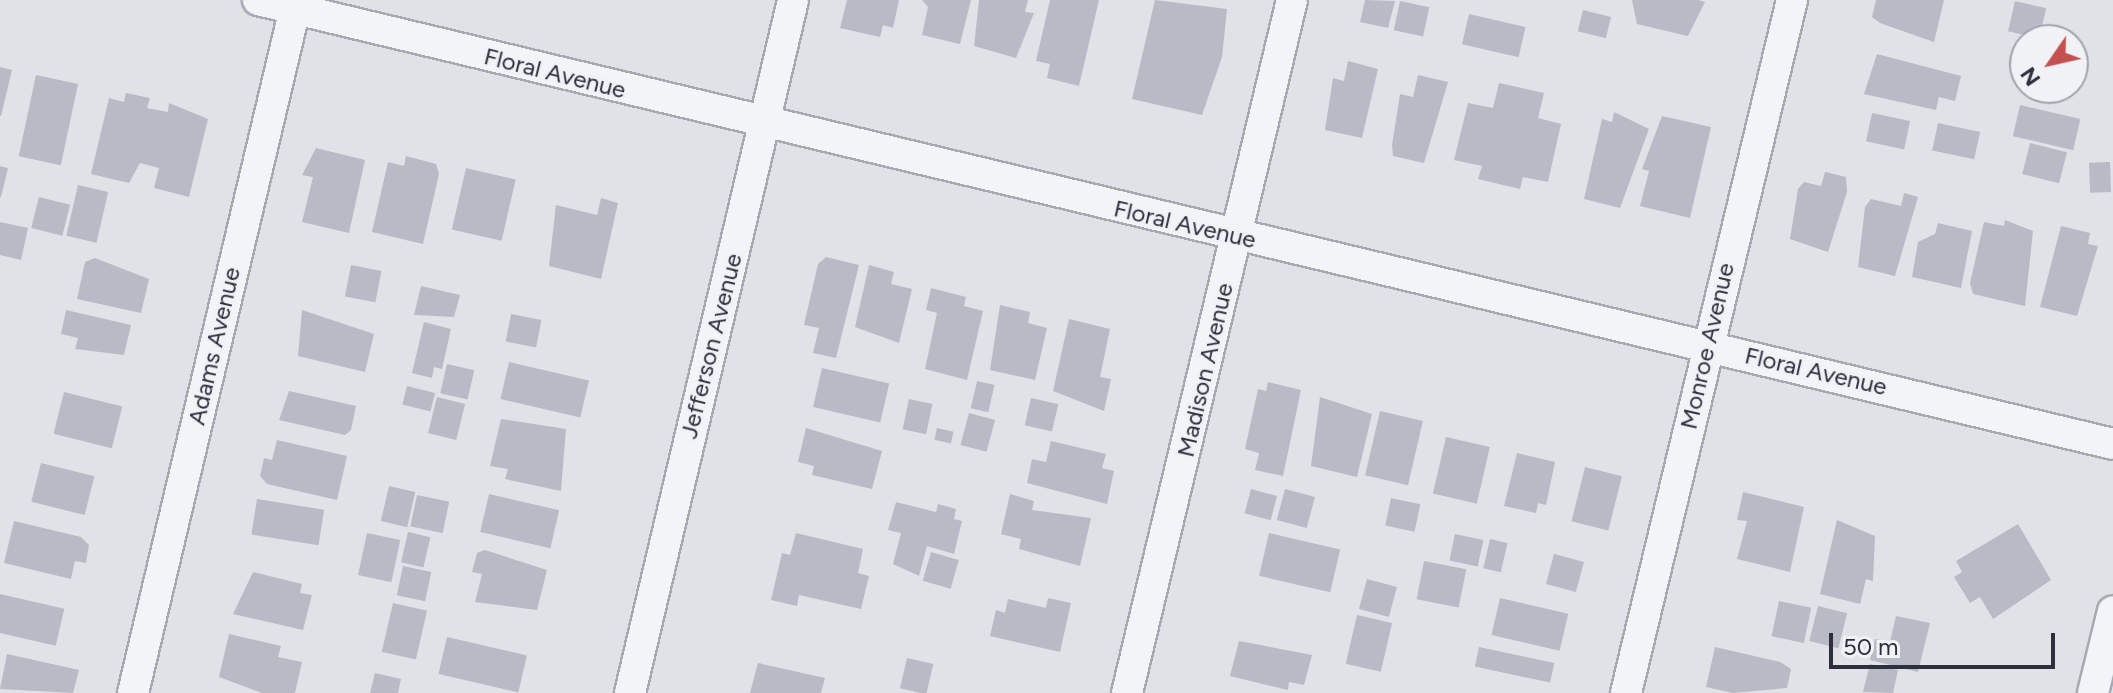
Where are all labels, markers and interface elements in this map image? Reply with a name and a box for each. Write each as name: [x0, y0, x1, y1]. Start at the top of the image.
north arrow: [2009, 24, 2089, 104]
street label: Floral Avenue: [481, 41, 629, 105]
text: N: [2014, 62, 2046, 91]
street label: Floral Avenue: [1111, 194, 1259, 254]
street label: Jefferson Avenue: [674, 250, 748, 442]
street label: Monroe Avenue: [1674, 260, 1740, 432]
street label: Adams Avenue: [182, 264, 246, 428]
street label: Madison Avenue: [1171, 280, 1239, 460]
street label: Floral Avenue: [1742, 341, 1890, 401]
scale bar: [1833, 617, 2059, 667]
text: 50 m: [1843, 632, 1899, 661]

